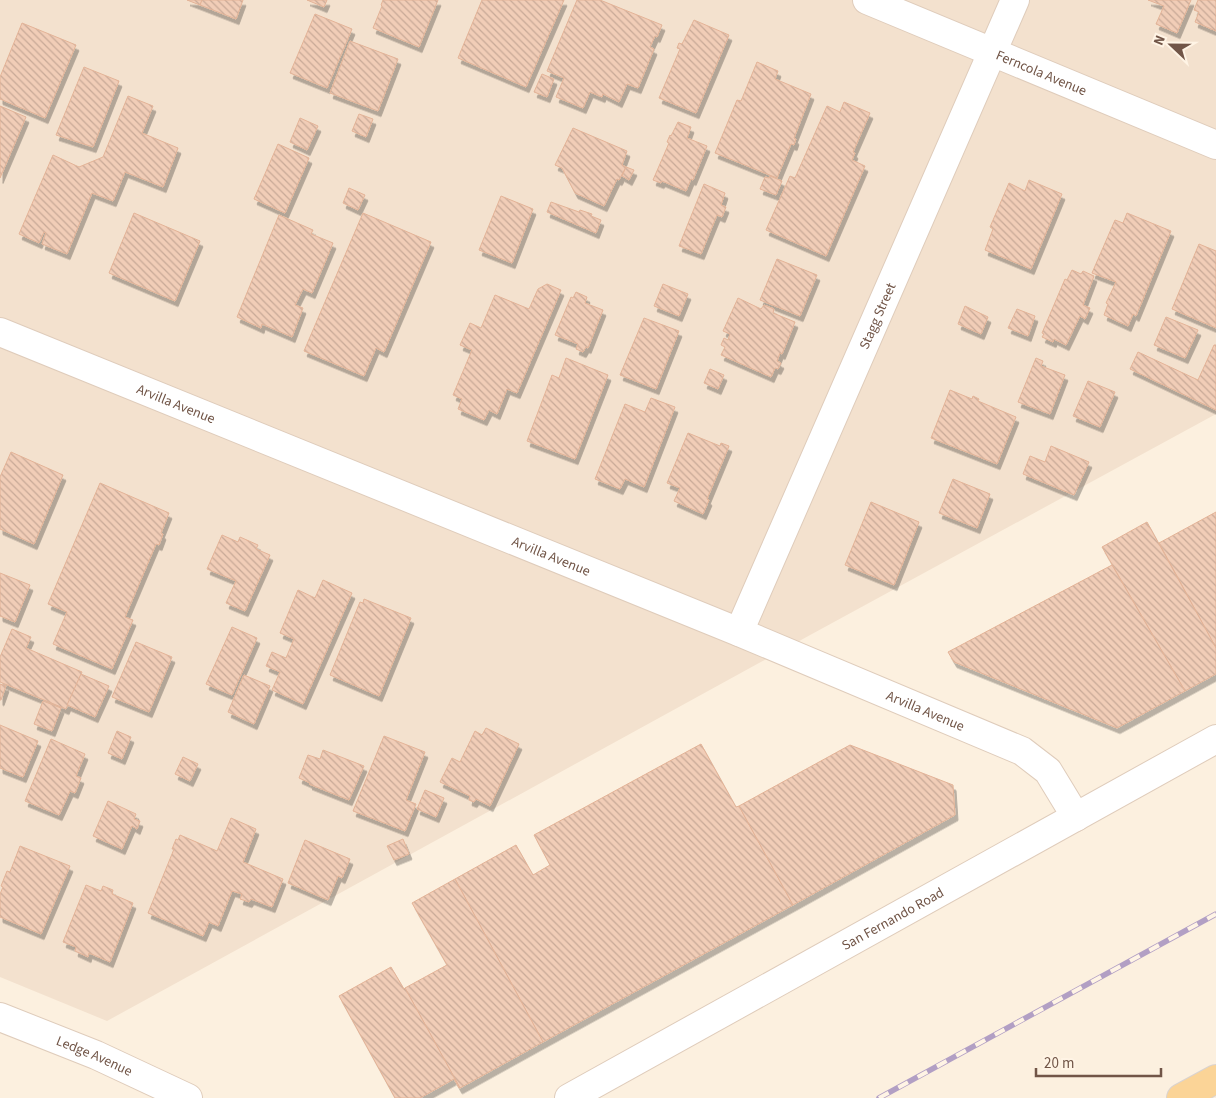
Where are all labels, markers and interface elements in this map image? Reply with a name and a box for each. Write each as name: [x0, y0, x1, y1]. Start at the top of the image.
north arrow: [1146, 20, 1196, 70]
text: N: [1149, 32, 1171, 49]
street label: Ferncola Avenue: [993, 46, 1090, 101]
street label: Stagg Street: [855, 280, 901, 353]
street label: Arvilla Avenue: [133, 380, 218, 429]
street label: Arvilla Avenue: [509, 532, 593, 582]
street label: Arvilla Avenue: [883, 686, 967, 737]
street label: San Fernando Road: [838, 883, 948, 956]
street label: Ledge Avenue: [53, 1031, 136, 1082]
scale bar: [1036, 1046, 1161, 1078]
text: 20 m: [1044, 1053, 1074, 1074]

